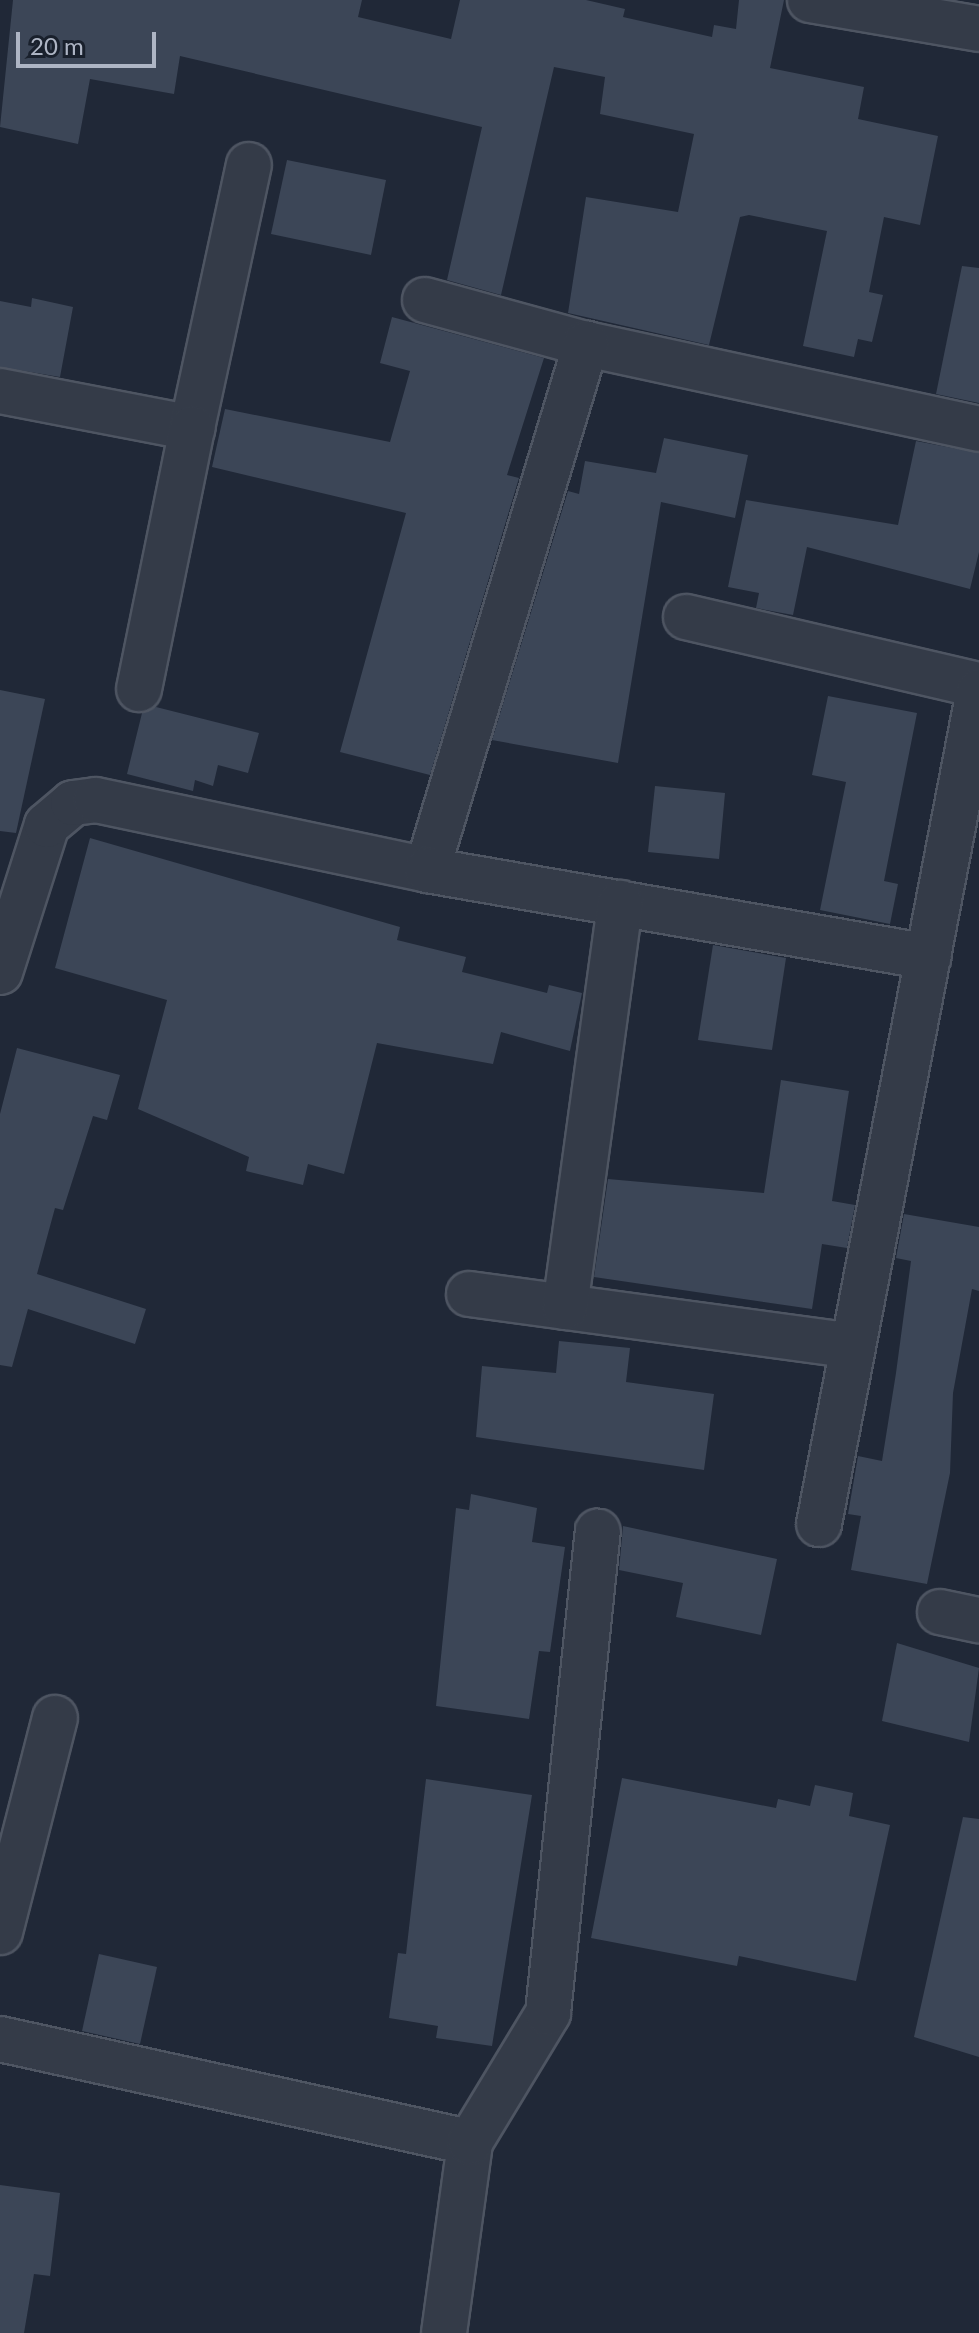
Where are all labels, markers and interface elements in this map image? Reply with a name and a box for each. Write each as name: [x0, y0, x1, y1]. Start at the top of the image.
scale bar: [20, 16, 160, 66]
text: 20 m: [30, 31, 84, 60]

